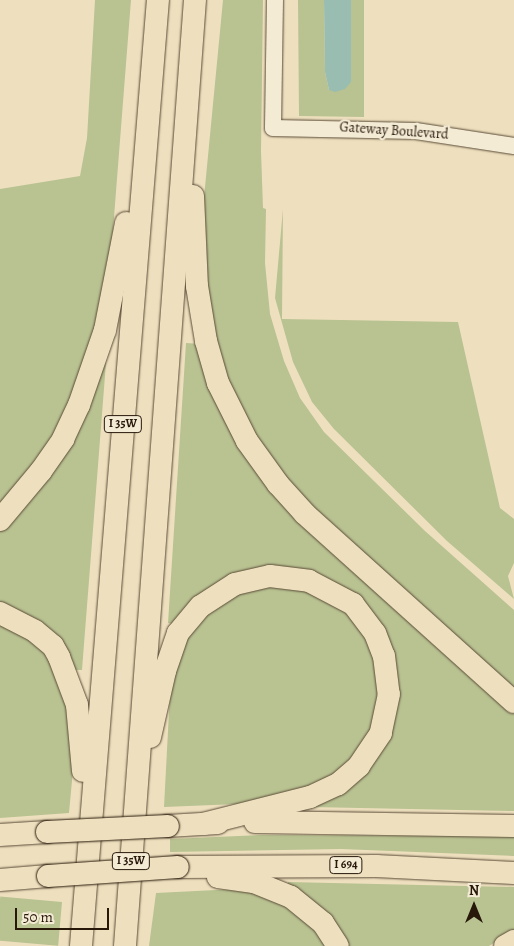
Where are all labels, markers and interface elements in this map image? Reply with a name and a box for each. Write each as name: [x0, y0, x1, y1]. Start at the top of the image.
street label: Gateway Boulevard: [339, 119, 449, 143]
road number: I 35W: [103, 414, 143, 434]
road number: I 35W: [111, 851, 151, 870]
road number: I 694: [328, 856, 364, 874]
north arrow: [449, 881, 499, 931]
text: N: [469, 881, 479, 900]
scale bar: [18, 898, 111, 930]
text: 50 m: [23, 907, 53, 927]

